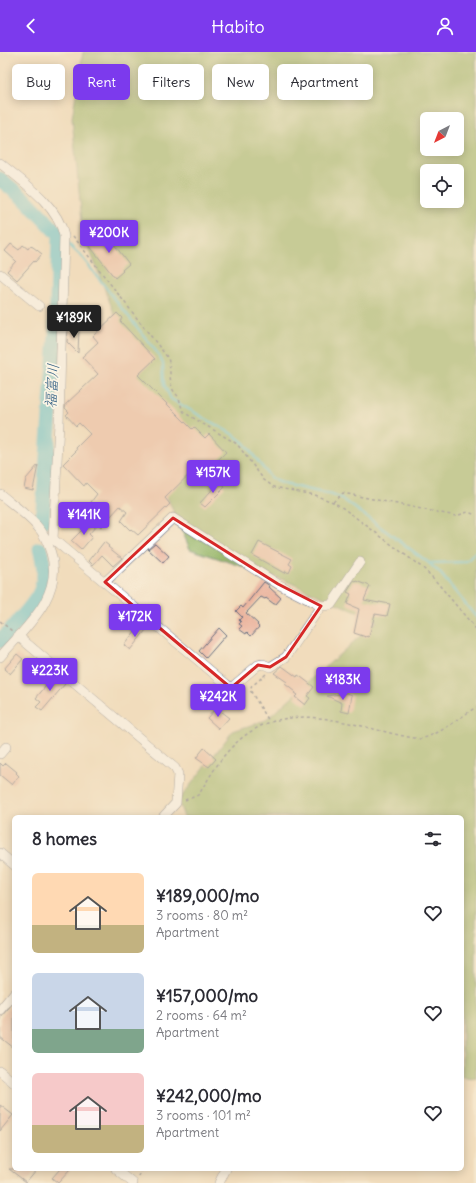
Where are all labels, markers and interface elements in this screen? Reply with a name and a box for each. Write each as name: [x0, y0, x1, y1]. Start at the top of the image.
icon: back: [20, 15, 42, 37]
text: Habito: [211, 15, 265, 38]
icon: person: [434, 15, 456, 37]
chip: Buy: [12, 64, 65, 100]
chip: Rent: [73, 64, 130, 100]
chip: Filters: [138, 64, 204, 100]
chip: New: [212, 64, 269, 100]
chip: Apartment: [277, 64, 373, 100]
north arrow: [420, 112, 464, 156]
map controls: [420, 112, 464, 208]
button: locate: [420, 164, 464, 208]
pin: ¥200K: [81, 220, 137, 254]
text: ¥200K: [89, 224, 129, 241]
pin: ¥189K: [46, 305, 102, 339]
text: ¥189K: [56, 309, 92, 326]
water label: 福富川: [40, 363, 63, 409]
pin: ¥157K: [185, 460, 241, 494]
text: ¥157K: [196, 464, 230, 481]
pin: ¥141K: [56, 502, 112, 536]
text: ¥141K: [67, 506, 101, 523]
pin: ¥172K: [107, 604, 163, 638]
text: ¥172K: [118, 608, 152, 625]
pin: ¥223K: [22, 658, 78, 692]
text: ¥223K: [31, 662, 69, 679]
pin: ¥183K: [315, 667, 371, 701]
text: ¥183K: [325, 671, 361, 688]
pin: ¥242K: [190, 684, 246, 718]
text: ¥242K: [199, 688, 237, 705]
text: 8 homes: [32, 828, 97, 850]
icon: filters: [422, 828, 444, 850]
text: ¥189,000/mo: [156, 885, 259, 907]
icon: home: [64, 889, 112, 937]
icon: heart: [422, 902, 444, 924]
text: 3 rooms · 80 m²: [156, 907, 248, 924]
text: Apartment: [156, 924, 219, 941]
text: ¥157,000/mo: [156, 985, 258, 1007]
icon: home: [64, 989, 112, 1037]
icon: heart: [422, 1002, 444, 1024]
text: 2 rooms · 64 m²: [156, 1007, 247, 1024]
text: Apartment: [156, 1024, 219, 1041]
text: ¥242,000/mo: [156, 1085, 262, 1107]
icon: home: [64, 1089, 112, 1137]
icon: heart: [422, 1102, 444, 1124]
text: 3 rooms · 101 m²: [156, 1107, 251, 1124]
text: Apartment: [156, 1124, 219, 1141]

